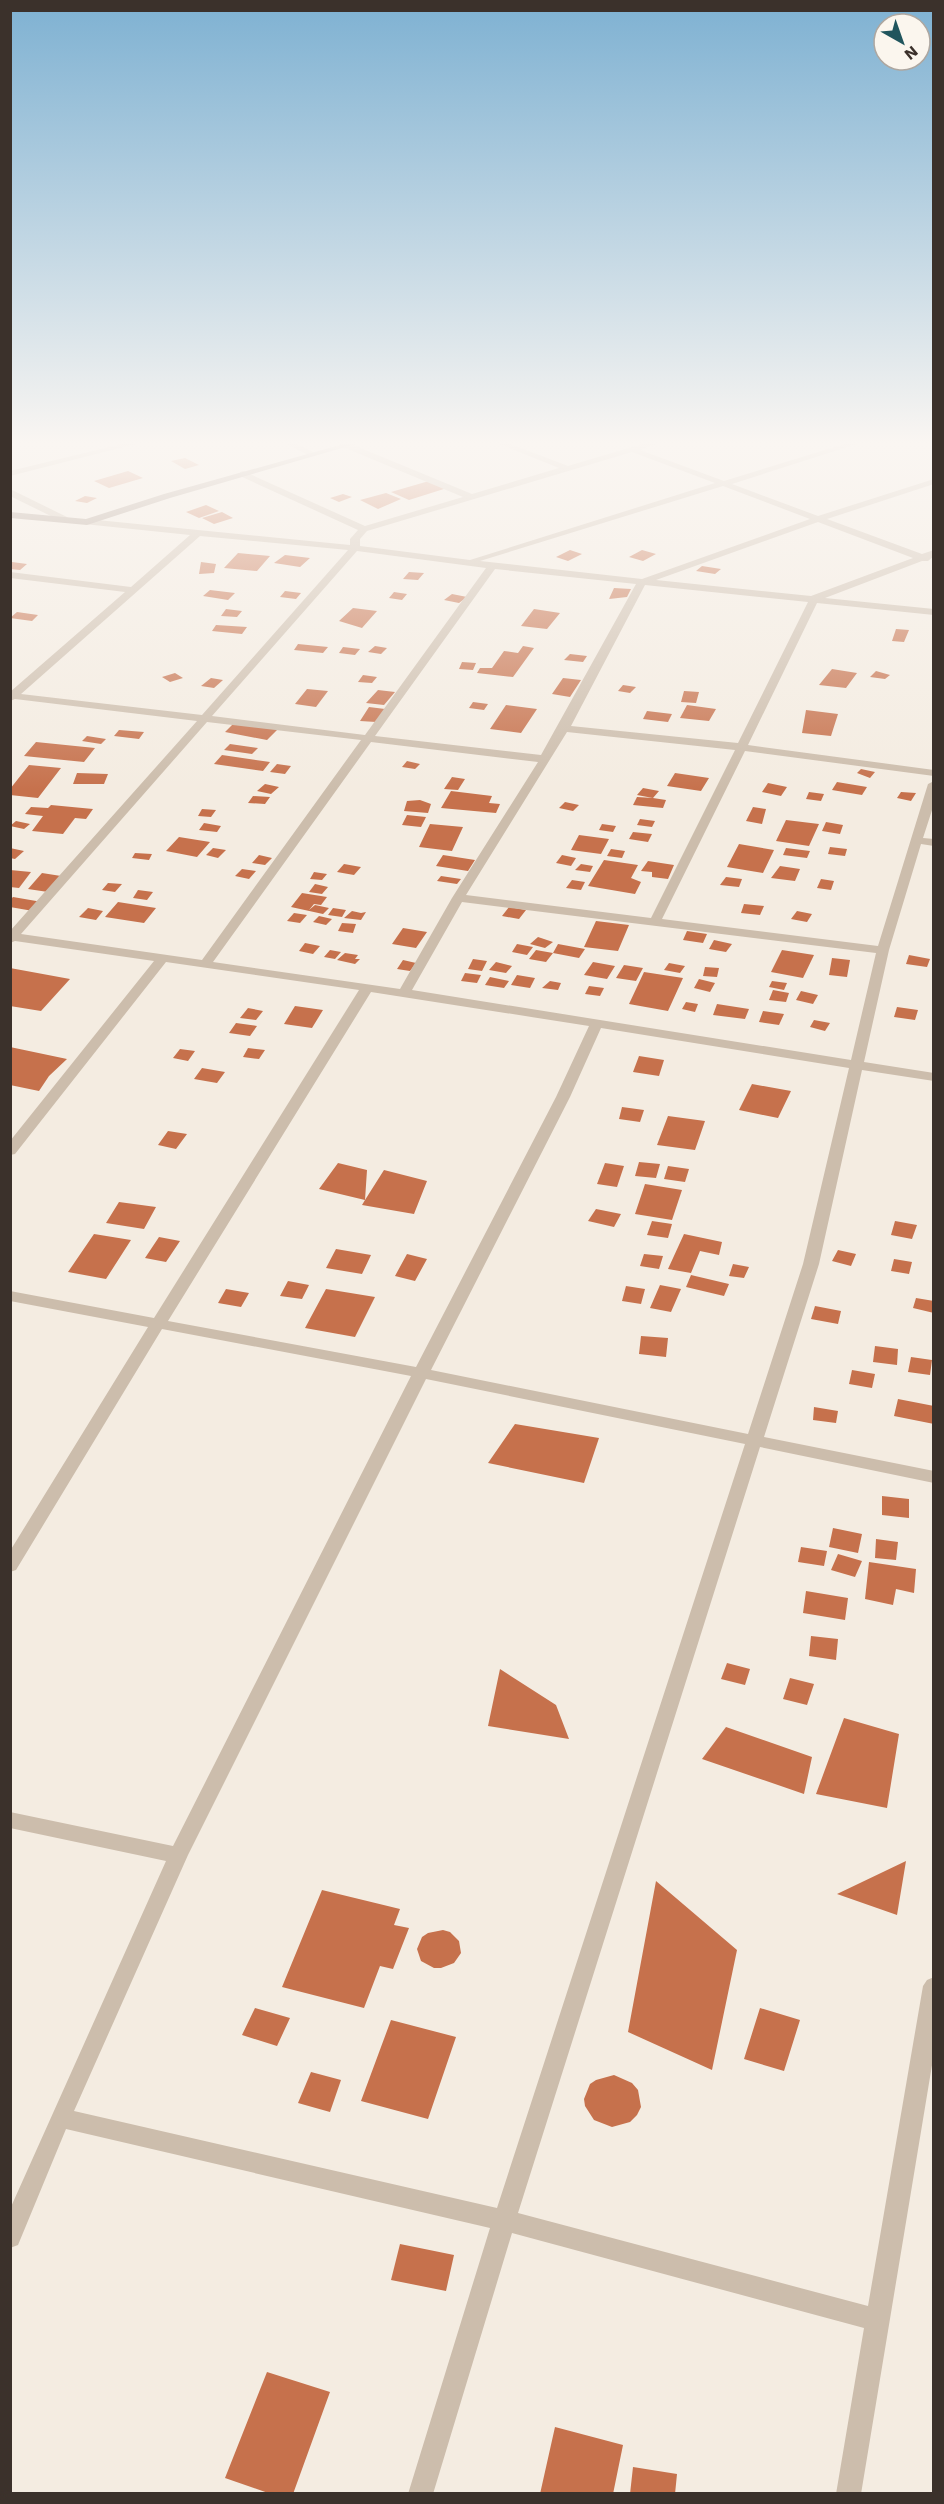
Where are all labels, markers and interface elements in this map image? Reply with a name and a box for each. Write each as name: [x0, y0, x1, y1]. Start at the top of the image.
north arrow: [872, 12, 932, 72]
text: N: [901, 42, 922, 64]

